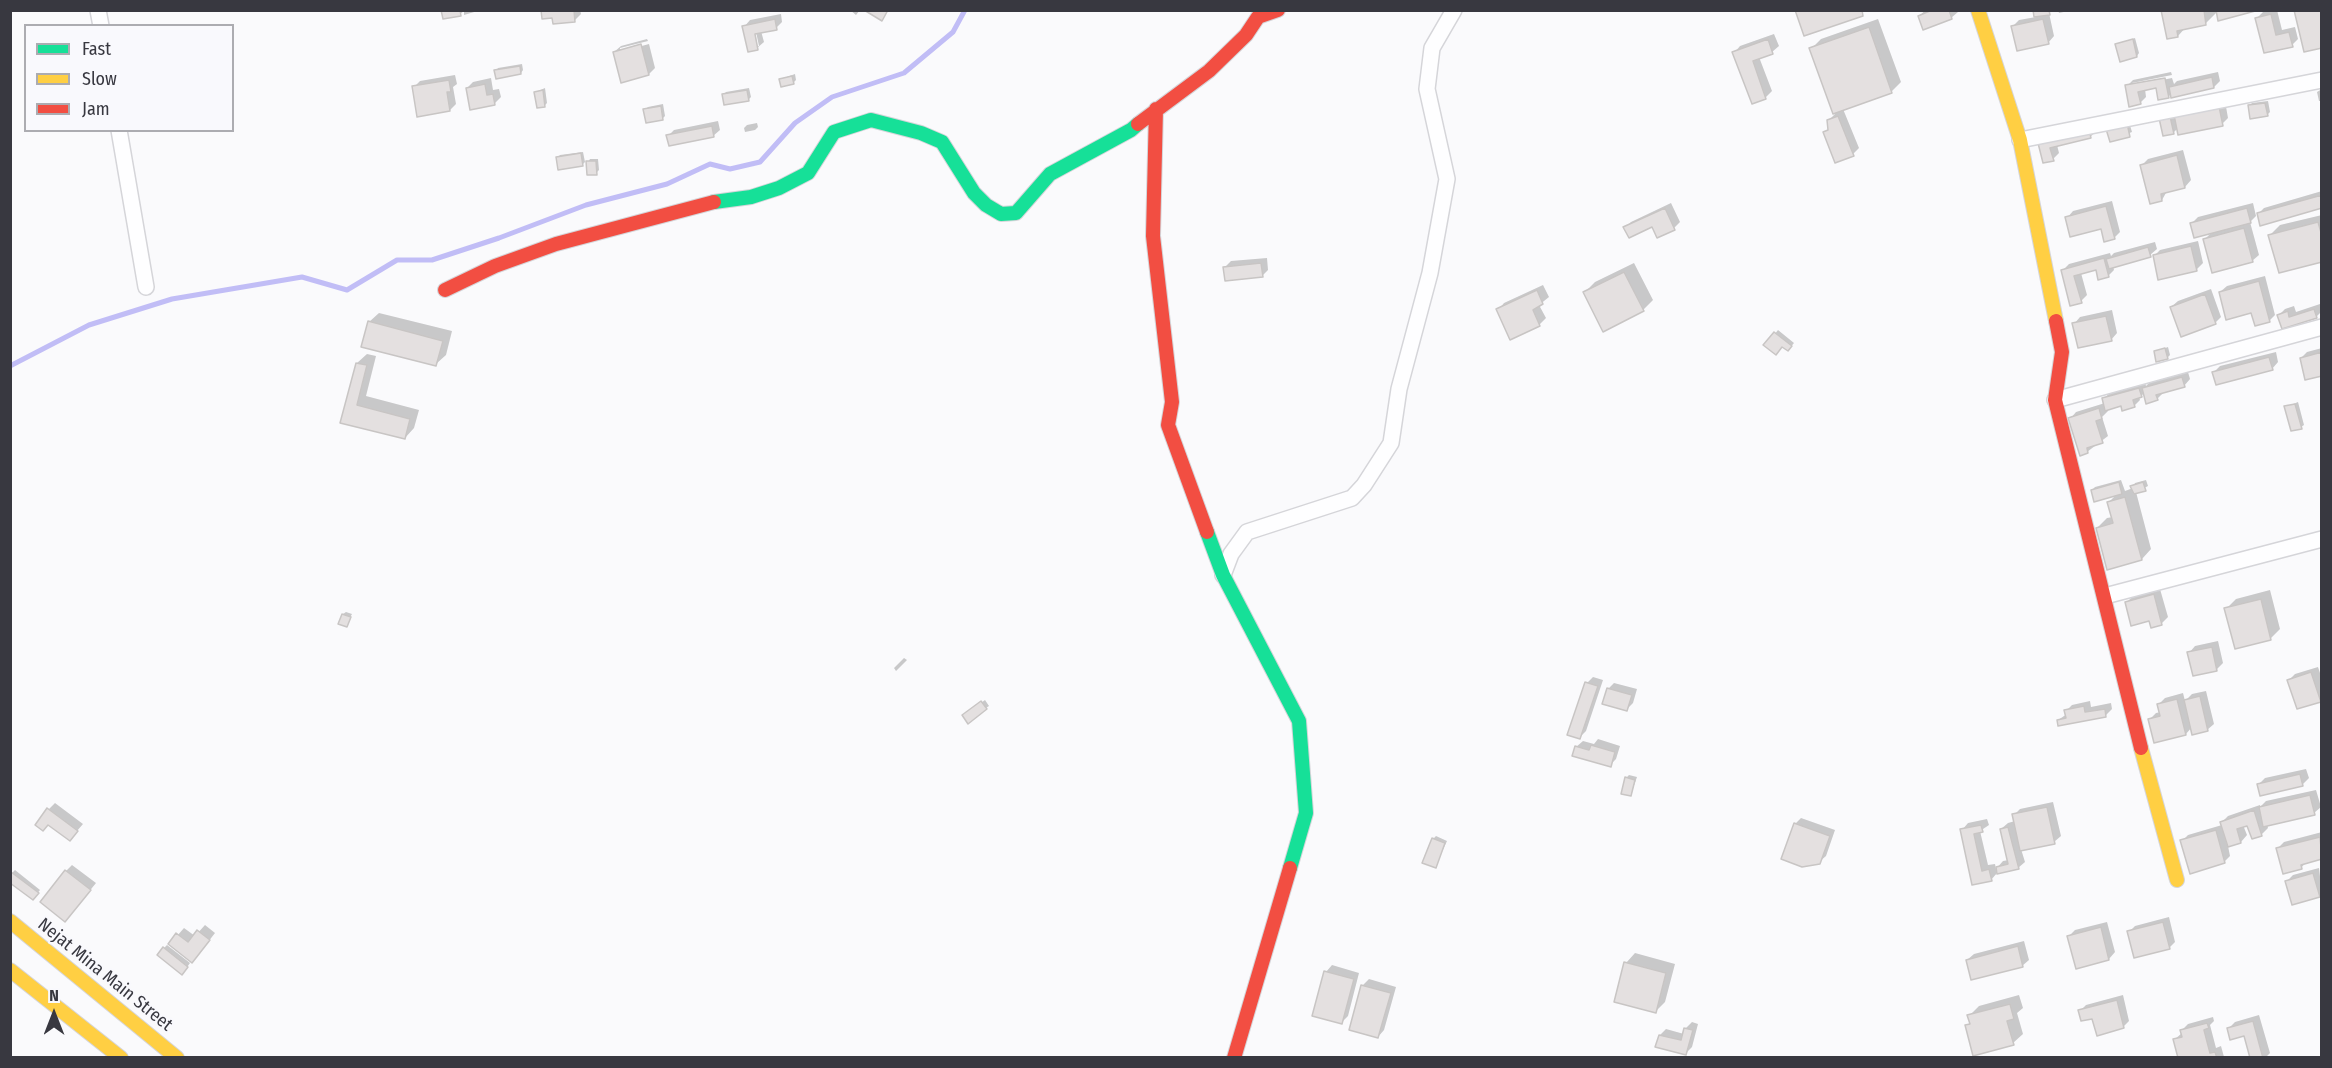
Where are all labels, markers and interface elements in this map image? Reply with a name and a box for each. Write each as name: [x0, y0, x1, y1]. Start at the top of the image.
legend: [24, 24, 234, 132]
text: Fast: [82, 38, 111, 60]
text: Slow: [82, 68, 117, 90]
text: Jam: [82, 98, 110, 120]
street label: Nejat Mina Main Street: [33, 914, 177, 1036]
north arrow: [24, 984, 84, 1044]

